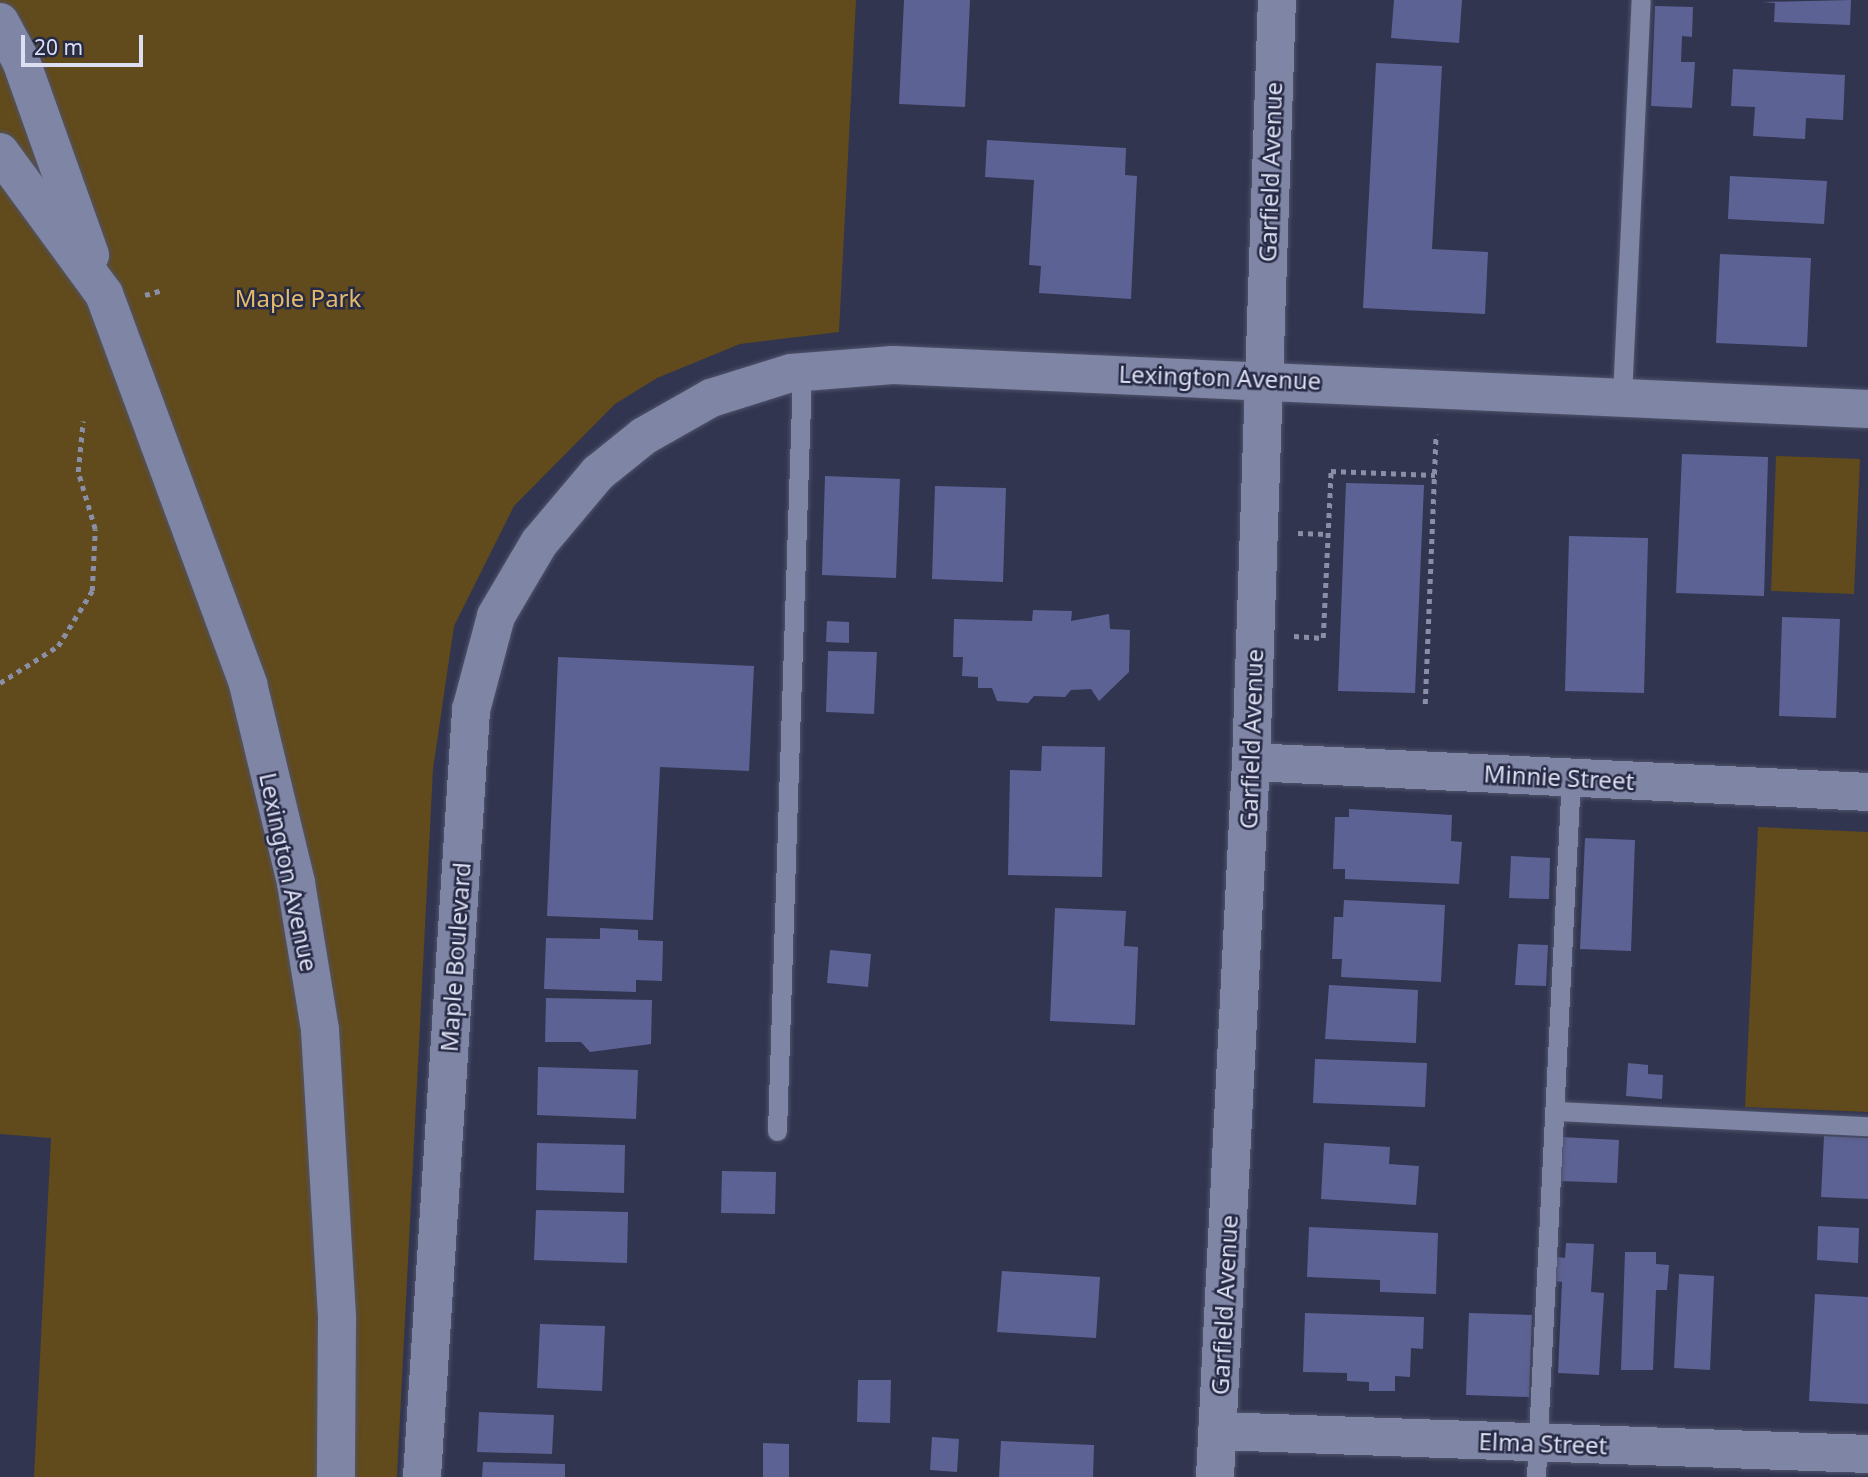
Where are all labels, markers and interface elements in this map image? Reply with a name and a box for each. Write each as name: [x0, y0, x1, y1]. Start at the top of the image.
scale bar: [24, 21, 147, 65]
text: 20 m: [34, 33, 83, 61]
street label: Garfield Avenue: [1252, 81, 1288, 263]
park label: Maple Park: [235, 284, 361, 312]
street label: Lexington Avenue: [1118, 359, 1322, 395]
street label: Garfield Avenue: [1233, 648, 1269, 830]
street label: Minnie Street: [1483, 759, 1635, 795]
street label: Lexington Avenue: [254, 770, 324, 974]
street label: Maple Boulevard: [434, 861, 476, 1053]
street label: Garfield Avenue: [1205, 1214, 1243, 1396]
street label: Elma Street: [1478, 1426, 1608, 1460]

